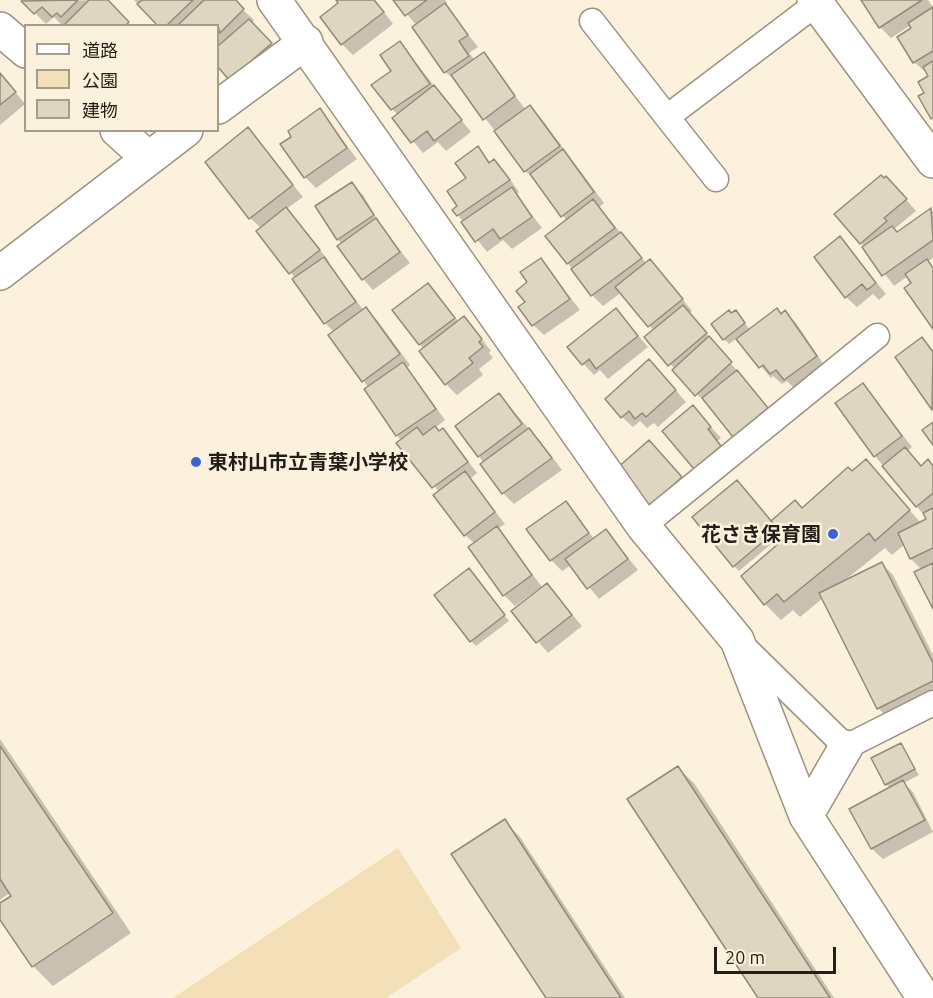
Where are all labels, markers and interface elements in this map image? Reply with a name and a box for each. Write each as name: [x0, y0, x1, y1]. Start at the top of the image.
legend: [24, 24, 219, 132]
text: 道路: [82, 40, 118, 60]
text: 公園: [82, 70, 118, 90]
text: 建物: [82, 100, 118, 120]
place label: 東村山市立青葉小学校: [208, 450, 408, 474]
marker: 東村山市立青葉小学校: [189, 455, 203, 469]
place label: 花さき保育園: [701, 522, 821, 546]
marker: 花さき保育園: [826, 527, 840, 541]
scale bar: [717, 935, 838, 973]
text: 20 m: [725, 947, 765, 967]

